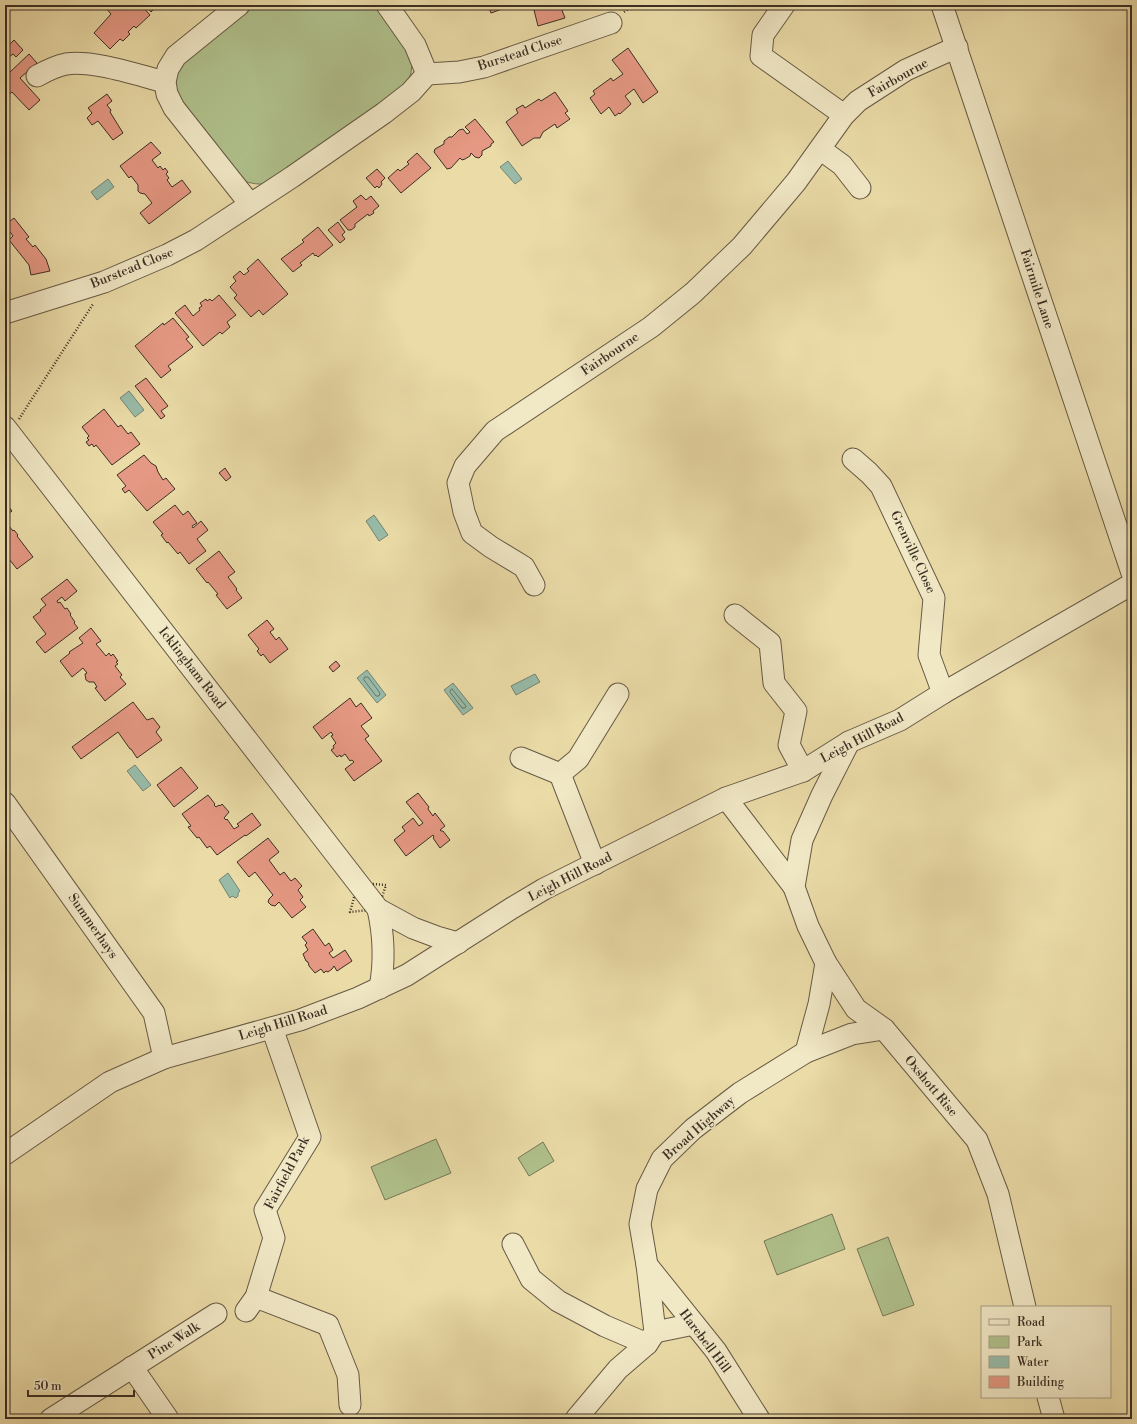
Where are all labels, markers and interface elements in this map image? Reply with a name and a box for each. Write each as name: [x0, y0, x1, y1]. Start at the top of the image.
street label: Burstead Close: [475, 32, 565, 75]
street label: Fairbourne: [865, 55, 931, 101]
street label: Burstead Close: [87, 244, 176, 292]
street label: Fairmile Lane: [1017, 247, 1058, 331]
street label: Fairbourne: [578, 329, 642, 379]
street label: Grenville Close: [887, 508, 939, 596]
street label: Icklingham Road: [155, 624, 229, 713]
street label: Leigh Hill Road: [818, 709, 907, 767]
street label: Leigh Hill Road: [525, 849, 615, 905]
street label: Summerhays: [65, 890, 121, 962]
street label: Leigh Hill Road: [237, 1002, 330, 1044]
street label: Oxshott Rise: [901, 1052, 961, 1120]
street label: Broad Highway: [659, 1092, 739, 1164]
street label: Fairfield Park: [261, 1133, 313, 1212]
street label: Harebell Hill: [676, 1306, 734, 1376]
legend: [981, 1306, 1111, 1398]
text: Road: [1017, 1315, 1045, 1330]
street label: Pine Walk: [145, 1318, 204, 1363]
text: Park: [1017, 1335, 1043, 1350]
text: Water: [1016, 1355, 1049, 1370]
scale bar: [28, 1372, 134, 1398]
text: Building: [1016, 1375, 1065, 1390]
text: 50 m: [34, 1379, 62, 1394]

